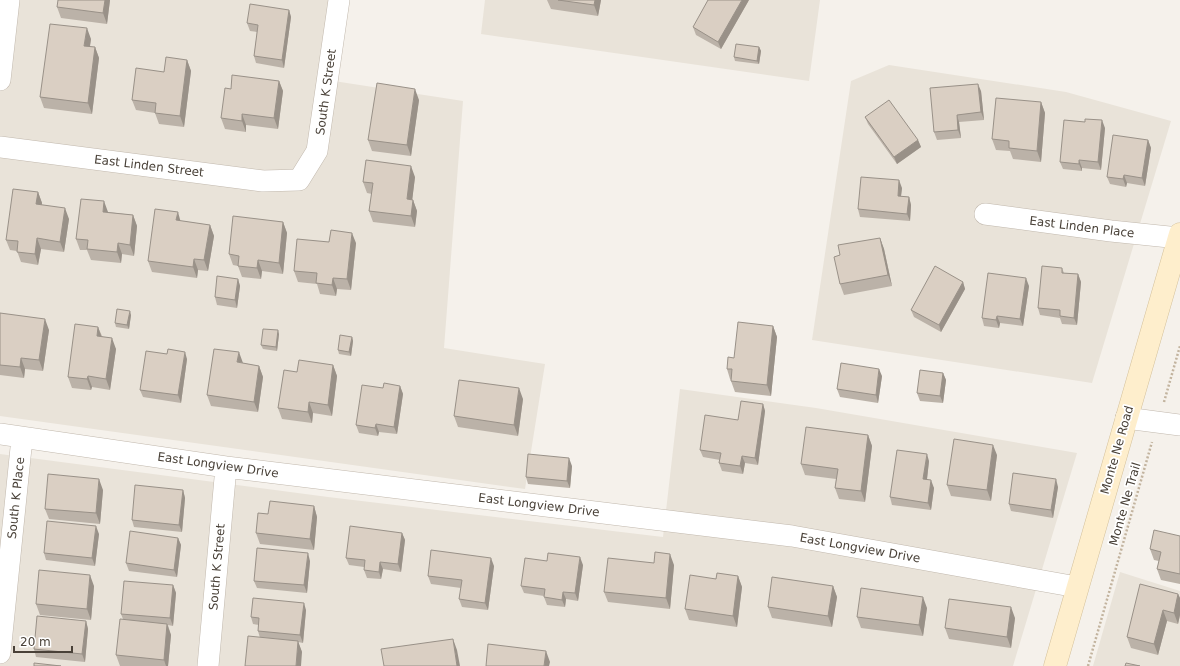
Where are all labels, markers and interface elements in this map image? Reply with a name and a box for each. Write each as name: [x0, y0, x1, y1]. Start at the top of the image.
street label: South K Street: [313, 48, 339, 136]
street label: East Linden Street: [93, 152, 205, 180]
street label: East Linden Place: [1029, 214, 1135, 240]
street label: Monte Ne Road: [1098, 404, 1136, 496]
street label: East Longview Drive: [157, 450, 279, 480]
street label: South K Place: [5, 456, 27, 540]
street label: Monte Ne Trail: [1106, 461, 1144, 547]
street label: East Longview Drive: [478, 491, 600, 519]
street label: South K Street: [206, 523, 228, 611]
street label: East Longview Drive: [799, 530, 921, 566]
scale bar: [14, 628, 72, 654]
text: 20 m: [20, 635, 51, 649]

